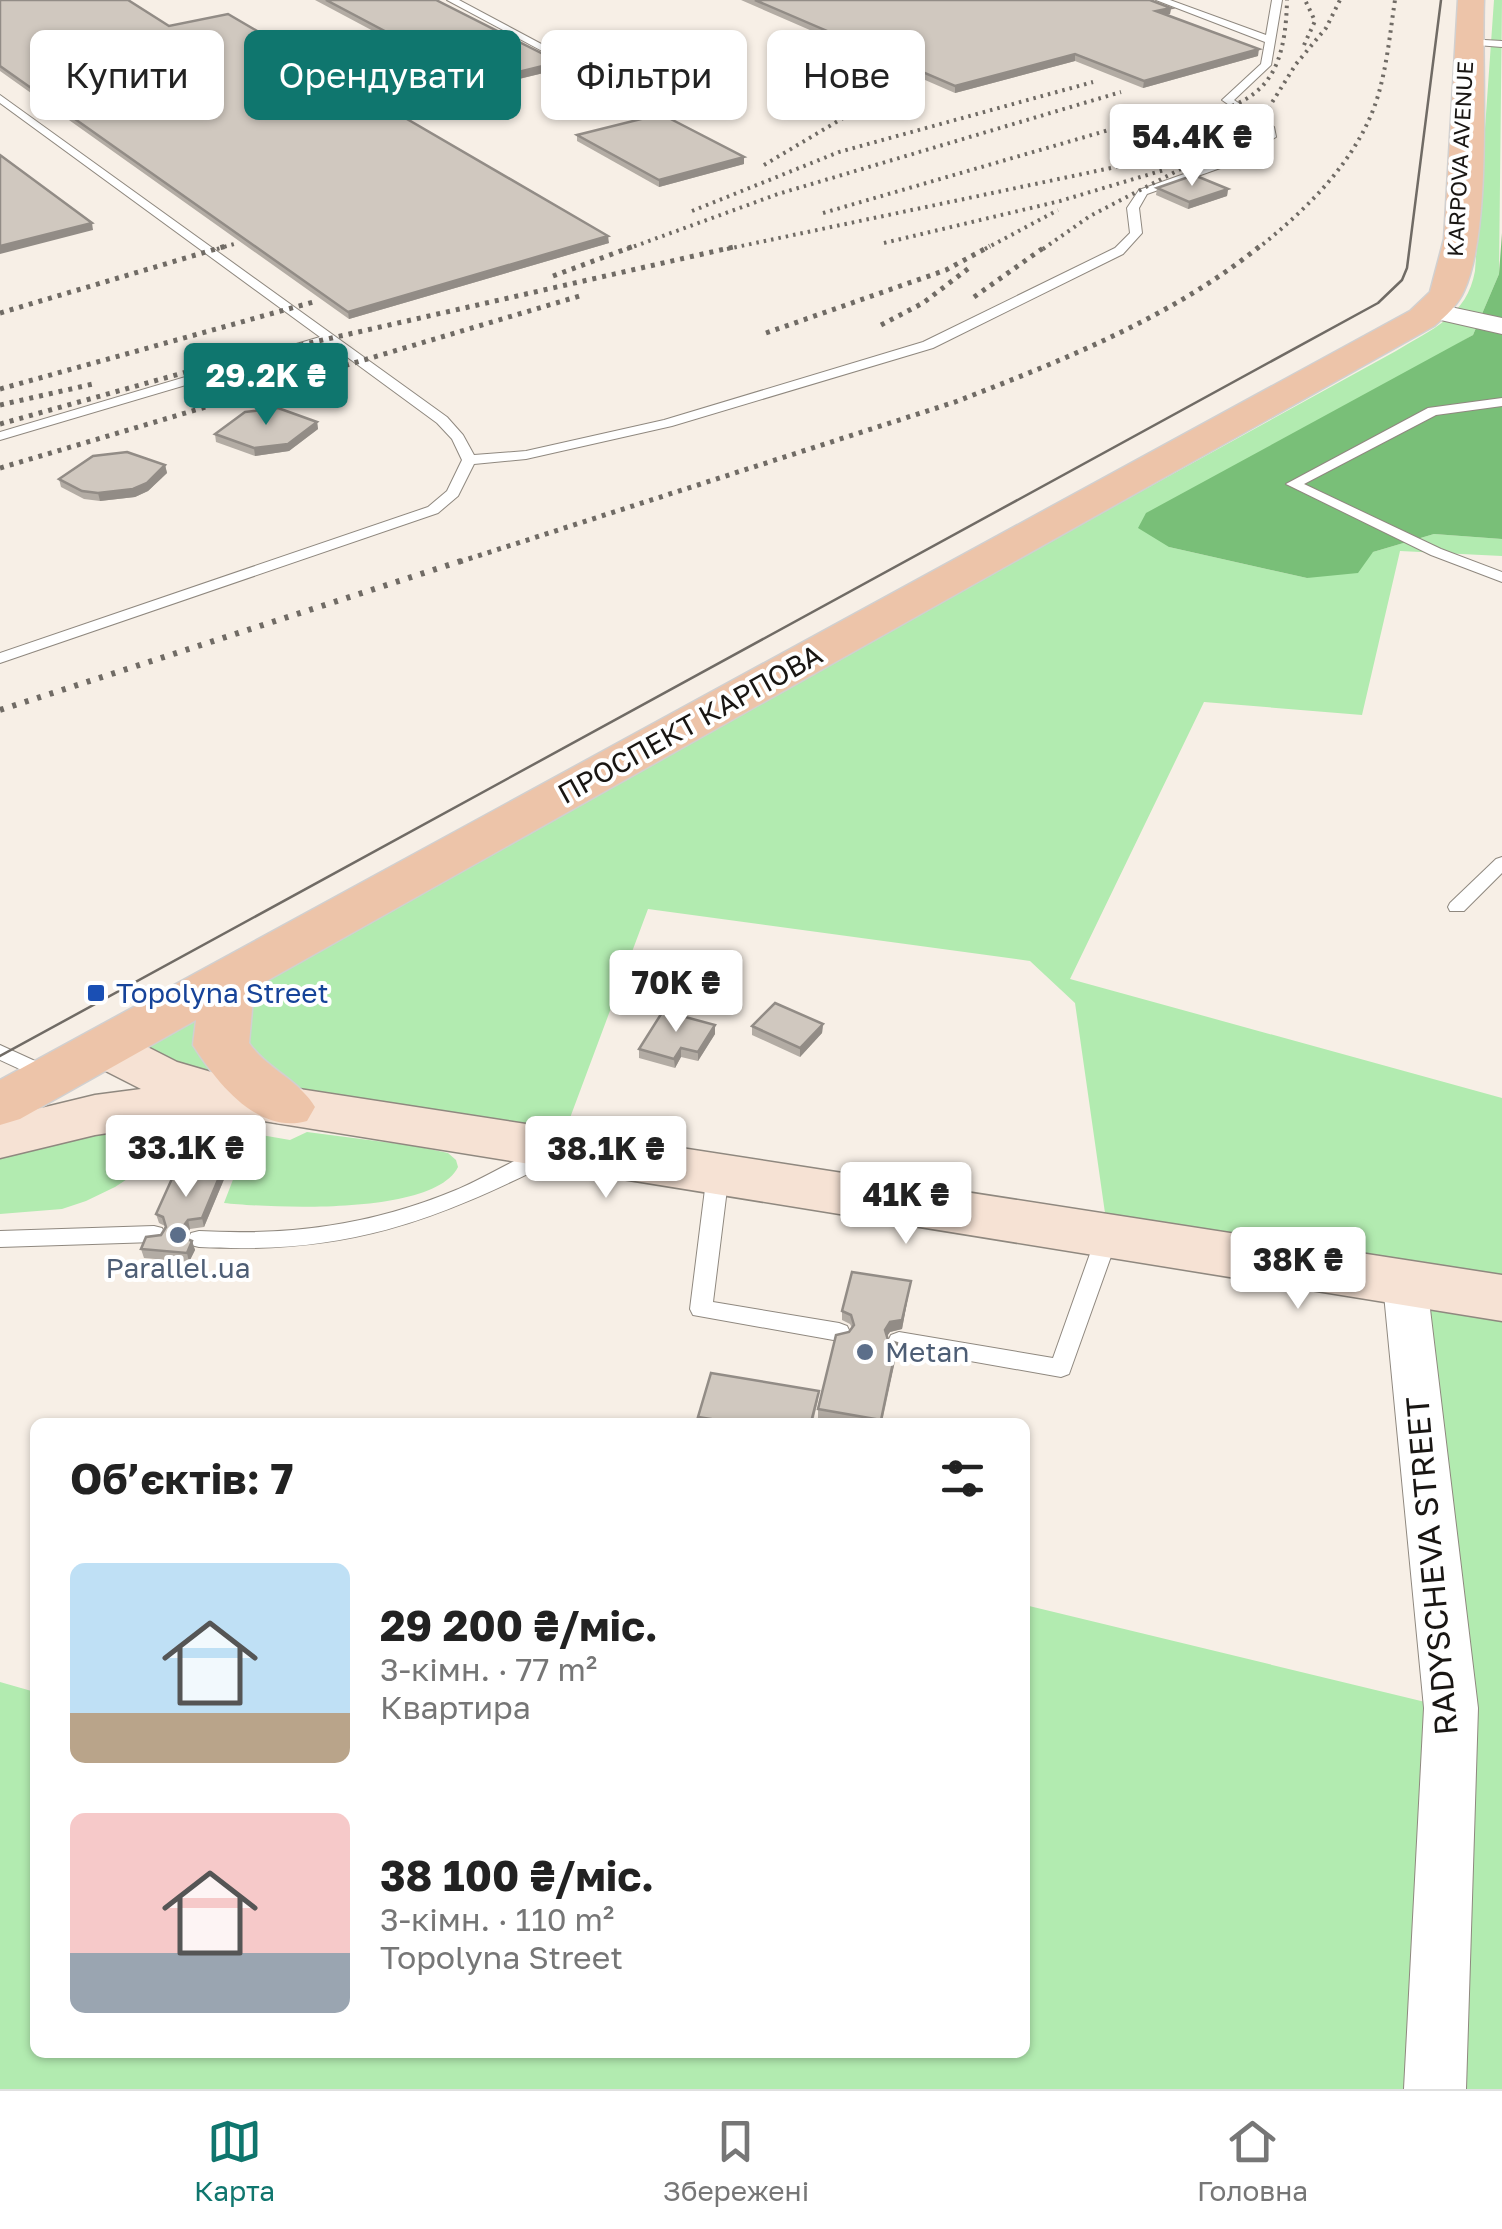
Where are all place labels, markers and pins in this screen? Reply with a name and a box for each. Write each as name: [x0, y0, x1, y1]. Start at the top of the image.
pin: 54.4K ₴: [1100, 104, 1284, 189]
pin: 29.2K ₴: [174, 343, 358, 428]
pin: 70K ₴: [606, 950, 746, 1035]
place label: Topolyna Street: [116, 976, 329, 1009]
marker: Topolyna Street: [85, 982, 107, 1004]
pin: 33.1K ₴: [94, 1115, 278, 1200]
pin: 38.1K ₴: [514, 1116, 698, 1201]
pin: 41K ₴: [836, 1162, 976, 1247]
marker: Parallel.ua: [167, 1224, 189, 1246]
pin: 38K ₴: [1228, 1227, 1368, 1312]
place label: Parallel.ua: [105, 1251, 251, 1284]
place label: Metan: [885, 1335, 970, 1368]
marker: Metan: [854, 1341, 876, 1363]

